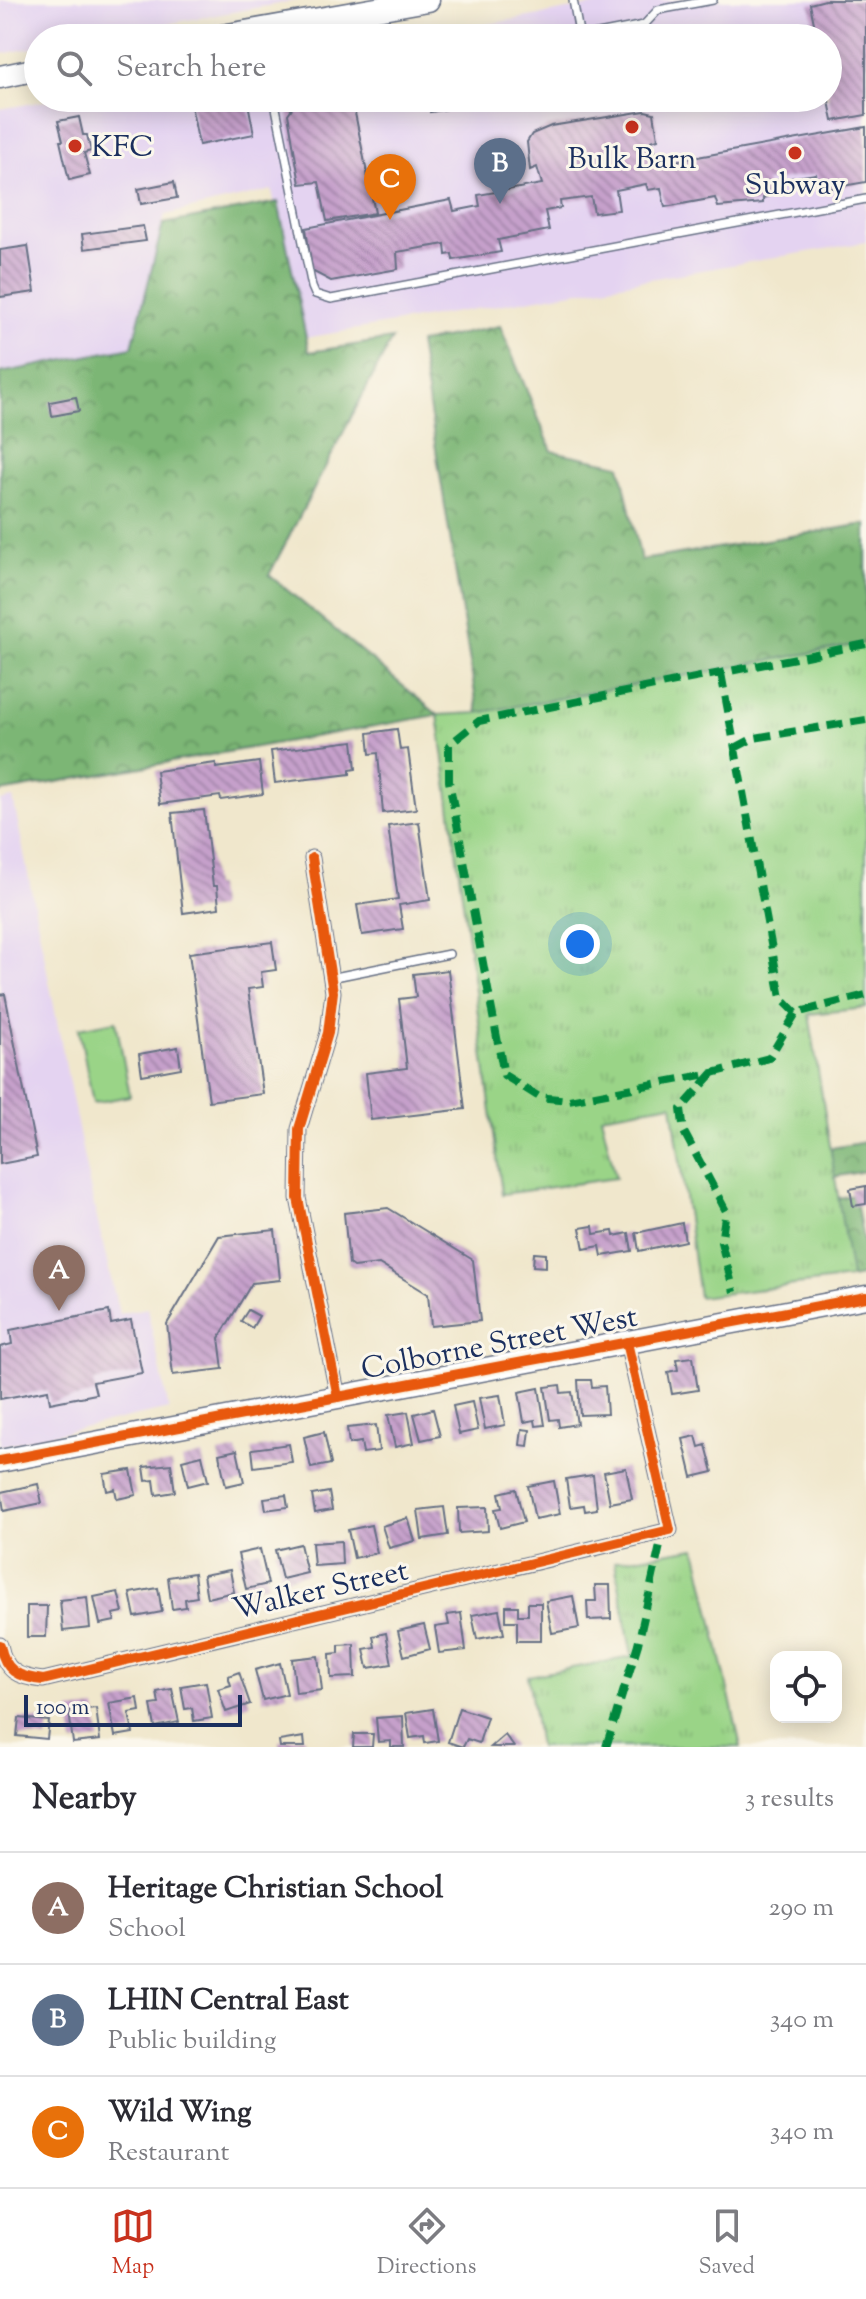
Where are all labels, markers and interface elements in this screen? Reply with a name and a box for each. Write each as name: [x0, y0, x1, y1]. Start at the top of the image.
search box: [24, 24, 842, 112]
icon: search: [52, 46, 96, 90]
text: Search here: [116, 47, 266, 90]
marker: Bulk Barn: [623, 118, 641, 136]
place label: KFC: [91, 127, 154, 170]
marker: KFC: [66, 137, 84, 155]
pin: B: [474, 138, 526, 204]
place label: Bulk Barn: [568, 139, 697, 182]
marker: Subway: [786, 144, 804, 162]
pin: C: [364, 154, 416, 220]
place label: Subway: [744, 165, 846, 208]
your location: [560, 924, 600, 964]
pin: A: [33, 1245, 85, 1311]
street label: Colborne Street West: [358, 1297, 641, 1392]
street label: Walker Street: [229, 1550, 413, 1633]
map controls: [770, 1651, 842, 1723]
button: locate: [770, 1651, 842, 1723]
scale bar: [24, 1691, 242, 1727]
text: 100 m: [36, 1693, 89, 1725]
text: Nearby: [32, 1775, 137, 1824]
text: 3 results: [745, 1781, 834, 1818]
text: Heritage Christian School: [108, 1868, 443, 1911]
text: A: [47, 1890, 69, 1927]
text: 290 m: [768, 1890, 834, 1927]
text: School: [108, 1911, 186, 1948]
text: LHIN Central East: [108, 1980, 349, 2023]
text: B: [50, 2002, 66, 2039]
text: 340 m: [770, 2002, 834, 2039]
text: Public building: [108, 2023, 276, 2060]
text: Wild Wing: [108, 2092, 252, 2135]
text: C: [48, 2114, 68, 2151]
text: 340 m: [770, 2114, 834, 2151]
text: Restaurant: [108, 2135, 229, 2172]
tab: Map: [111, 2204, 155, 2284]
tab: Directions: [377, 2204, 476, 2284]
tab: Saved: [698, 2204, 755, 2284]

